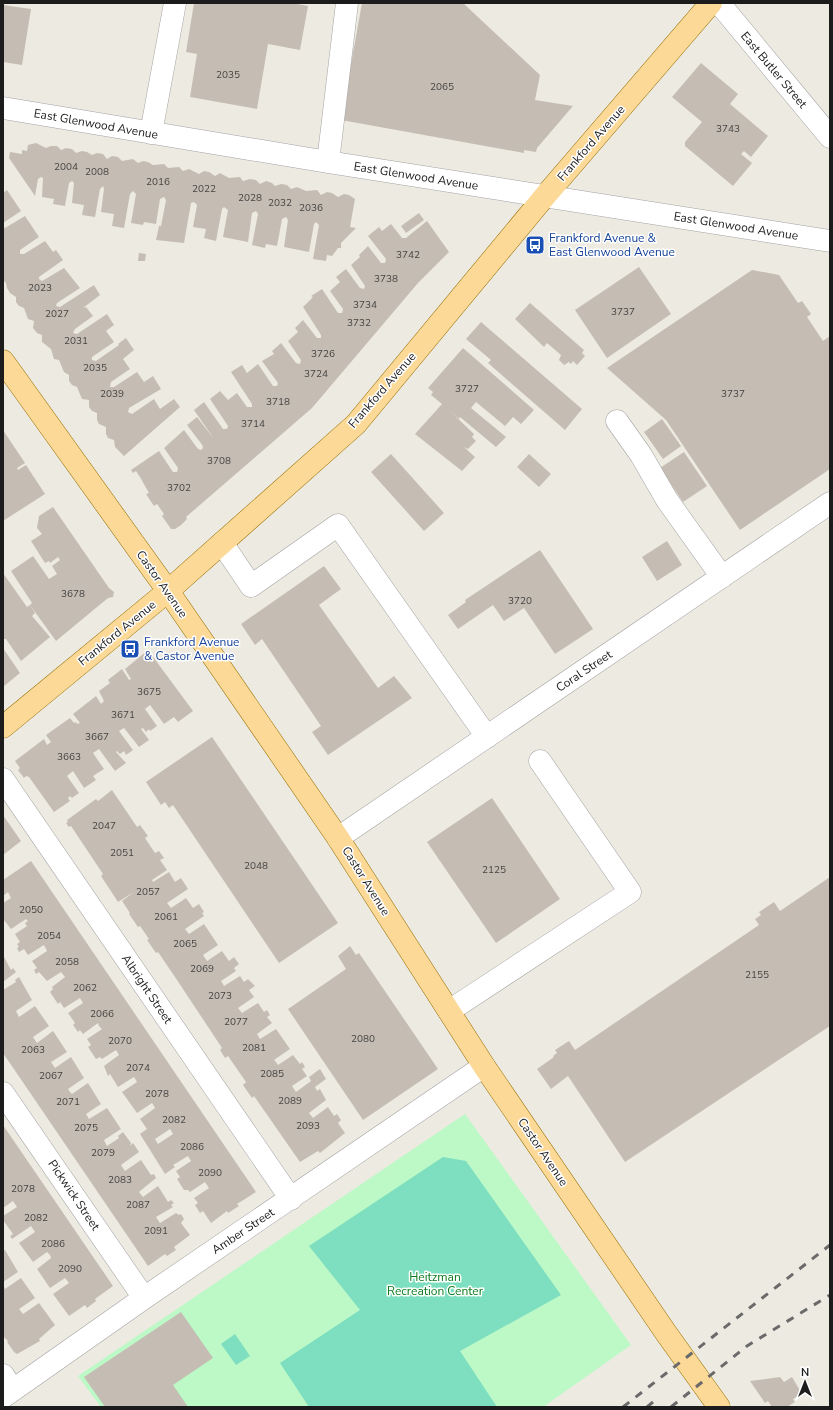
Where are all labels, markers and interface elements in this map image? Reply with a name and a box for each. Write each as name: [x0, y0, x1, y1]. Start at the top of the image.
street label: East Butler Street: [737, 28, 811, 112]
house number: 2035: [216, 68, 240, 82]
house number: 2065: [430, 80, 454, 94]
street label: Frankford Avenue: [554, 102, 628, 184]
street label: East Glenwood Avenue: [33, 105, 159, 143]
house number: 3743: [716, 122, 740, 136]
street label: East Glenwood Avenue: [353, 158, 479, 194]
house number: 2004: [54, 160, 78, 174]
house number: 2008: [85, 165, 109, 179]
house number: 2016: [146, 175, 170, 189]
house number: 2022: [192, 182, 216, 196]
house number: 2028: [238, 191, 262, 205]
house number: 2032: [268, 196, 292, 210]
house number: 2036: [299, 201, 323, 215]
street label: East Glenwood Avenue: [673, 208, 799, 244]
place label: Frankford Avenue & East Glenwood Avenue: [549, 230, 675, 260]
bus stop icon: Frankford Avenue & East Glenwood Avenue: [524, 234, 546, 256]
house number: 3742: [396, 248, 420, 262]
house number: 3738: [374, 272, 398, 286]
house number: 2023: [28, 281, 52, 295]
house number: 3734: [353, 298, 377, 312]
house number: 3737: [611, 305, 635, 319]
house number: 2027: [45, 307, 69, 321]
house number: 3732: [347, 316, 371, 330]
house number: 2031: [64, 334, 88, 348]
house number: 3726: [311, 347, 335, 361]
street label: Frankford Avenue: [345, 349, 419, 431]
house number: 2035: [83, 361, 107, 375]
house number: 3724: [304, 367, 328, 381]
house number: 3727: [455, 382, 479, 396]
house number: 2039: [100, 387, 124, 401]
house number: 3737: [721, 387, 745, 401]
house number: 3718: [266, 395, 290, 409]
house number: 3714: [241, 417, 265, 431]
house number: 3708: [207, 454, 231, 468]
house number: 3702: [167, 481, 191, 495]
street label: Castor Avenue: [133, 547, 191, 621]
house number: 3678: [61, 587, 85, 601]
house number: 3720: [508, 594, 532, 608]
street label: Frankford Avenue: [75, 597, 159, 669]
place label: Frankford Avenue & Castor Avenue: [144, 634, 240, 664]
bus stop icon: Frankford Avenue & Castor Avenue: [119, 638, 141, 660]
street label: Coral Street: [553, 646, 616, 696]
house number: 3675: [137, 685, 161, 699]
house number: 3671: [111, 708, 135, 722]
house number: 3667: [85, 730, 109, 744]
house number: 3663: [57, 750, 81, 764]
house number: 2047: [92, 819, 116, 833]
street label: Castor Avenue: [338, 843, 394, 919]
house number: 2051: [110, 846, 134, 860]
house number: 2048: [244, 859, 268, 873]
house number: 2125: [482, 863, 506, 877]
house number: 2057: [136, 885, 160, 899]
house number: 2050: [19, 903, 43, 917]
house number: 2061: [154, 910, 178, 924]
house number: 2054: [37, 929, 61, 943]
house number: 2065: [173, 937, 197, 951]
street label: Albright Street: [118, 951, 177, 1027]
house number: 2058: [55, 955, 79, 969]
house number: 2069: [190, 962, 214, 976]
house number: 2155: [745, 968, 769, 982]
house number: 2062: [73, 981, 97, 995]
house number: 2073: [208, 989, 232, 1003]
house number: 2066: [90, 1007, 114, 1021]
house number: 2077: [224, 1015, 248, 1029]
house number: 2080: [351, 1032, 375, 1046]
house number: 2070: [108, 1034, 132, 1048]
house number: 2081: [242, 1041, 266, 1055]
house number: 2063: [21, 1043, 45, 1057]
house number: 2074: [126, 1061, 150, 1075]
house number: 2085: [260, 1067, 284, 1081]
house number: 2067: [39, 1069, 63, 1083]
house number: 2078: [145, 1087, 169, 1101]
house number: 2089: [278, 1094, 302, 1108]
house number: 2071: [56, 1095, 80, 1109]
house number: 2082: [162, 1113, 186, 1127]
street label: Castor Avenue: [514, 1115, 572, 1189]
house number: 2093: [296, 1119, 320, 1133]
house number: 2075: [74, 1121, 98, 1135]
house number: 2086: [180, 1140, 204, 1154]
house number: 2079: [91, 1146, 115, 1160]
street label: Pickwick Street: [44, 1157, 104, 1234]
house number: 2090: [198, 1166, 222, 1180]
house number: 2083: [108, 1173, 132, 1187]
house number: 2078: [11, 1182, 35, 1196]
house number: 2087: [126, 1198, 150, 1212]
street label: Amber Street: [208, 1204, 278, 1258]
house number: 2082: [24, 1211, 48, 1225]
house number: 2091: [144, 1224, 168, 1238]
house number: 2086: [41, 1237, 65, 1251]
house number: 2090: [58, 1262, 82, 1276]
park label: Heitzman Recreation Center: [387, 1269, 484, 1299]
north arrow: [785, 1362, 825, 1402]
text: N: [801, 1365, 809, 1380]

